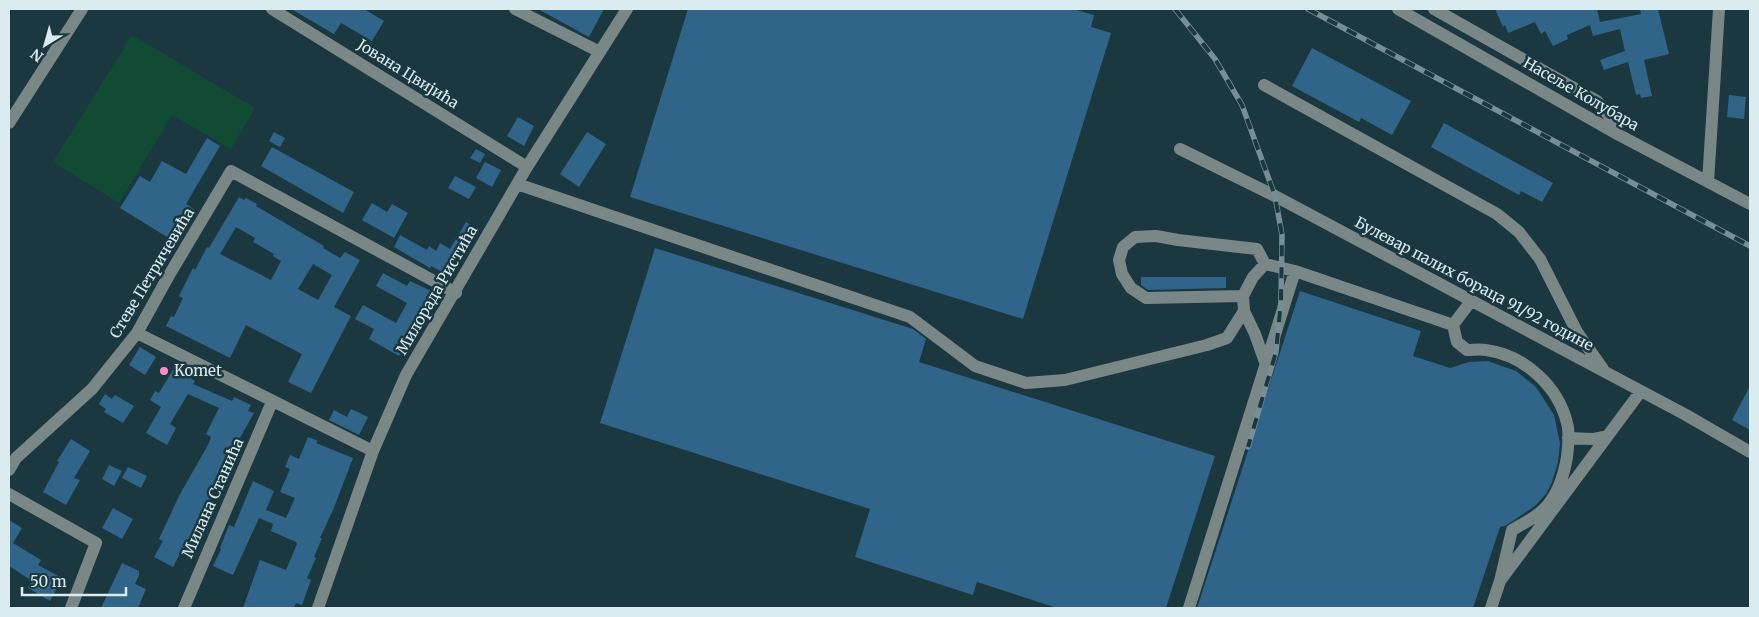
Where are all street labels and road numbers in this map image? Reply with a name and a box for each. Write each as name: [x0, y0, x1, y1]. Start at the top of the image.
street label: Јована Цвијића: [353, 34, 462, 112]
street label: Насеље Колубара: [1520, 53, 1643, 134]
street label: Стеве Петричевића: [105, 204, 198, 341]
street label: Булевар палих бораца 91/92 године: [1352, 212, 1597, 355]
street label: Милорада Ристића: [392, 222, 481, 358]
street label: Милана Станића: [178, 435, 247, 561]

